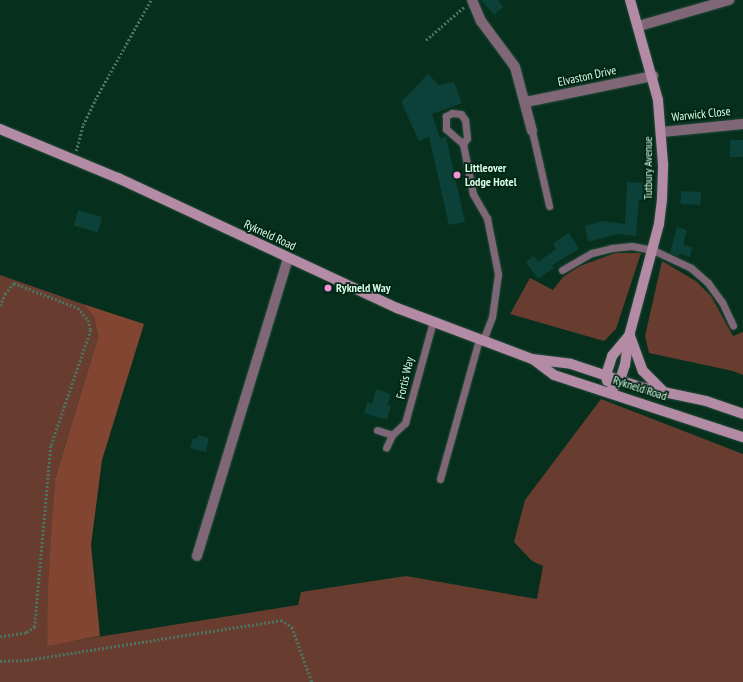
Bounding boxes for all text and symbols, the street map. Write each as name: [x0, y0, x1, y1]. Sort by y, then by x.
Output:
street label: Elvaston Drive: [556, 63, 618, 89]
street label: Warwick Close: [671, 104, 731, 124]
street label: Tutbury Avenue: [641, 136, 655, 200]
place label: Littleover Lodge Hotel: [465, 161, 517, 189]
marker: Littleover Lodge Hotel: [452, 170, 462, 180]
street label: Rykneld Road: [242, 217, 298, 253]
place label: Rykneld Way: [336, 281, 391, 295]
marker: Rykneld Way: [323, 283, 333, 293]
street label: Fortis Way: [393, 355, 417, 401]
street label: Rykneld Road: [611, 373, 669, 403]

